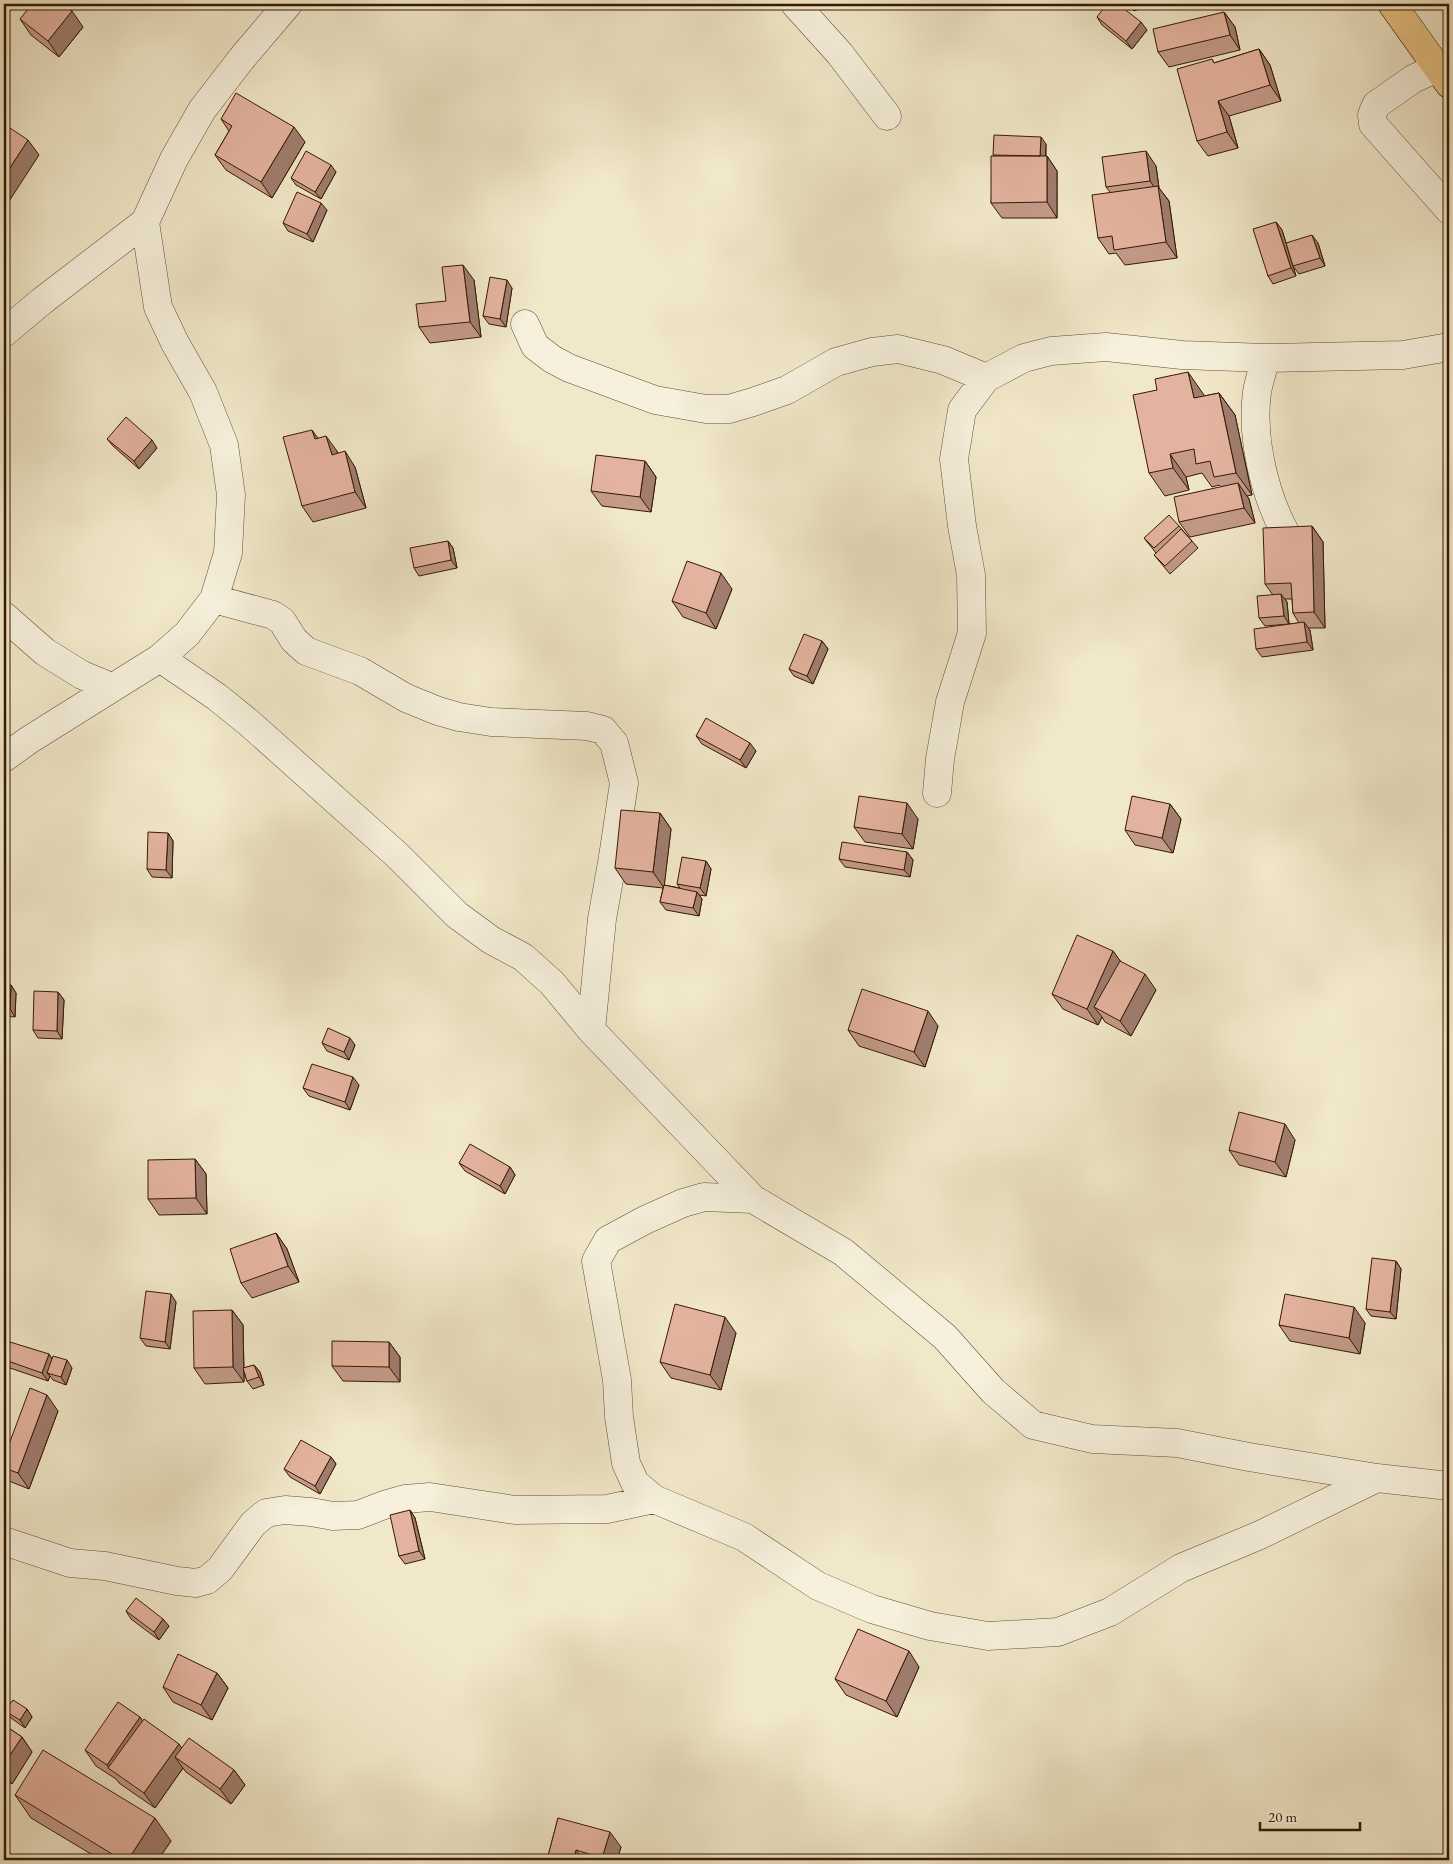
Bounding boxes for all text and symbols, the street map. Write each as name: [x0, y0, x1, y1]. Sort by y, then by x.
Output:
scale bar: [1260, 1799, 1360, 1831]
text: 20 m: [1268, 1807, 1297, 1826]

